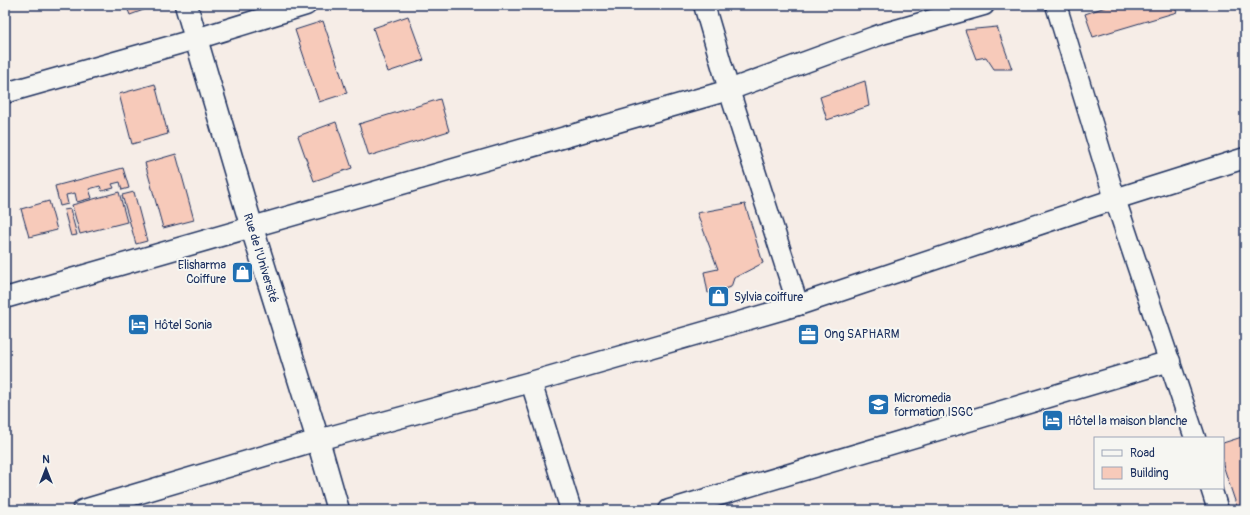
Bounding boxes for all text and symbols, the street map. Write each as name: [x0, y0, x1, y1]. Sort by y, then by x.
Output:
street label: Rue de l'Université: [240, 212, 281, 305]
place label: Elisharma Coiffure: [178, 258, 226, 287]
shop icon: Elisharma Coiffure: [229, 259, 255, 285]
shop icon: Sylvia coiffure: [706, 284, 732, 310]
place label: Sylvia coiffure: [734, 290, 803, 305]
hotel icon: Hôtel Sonia: [125, 312, 151, 338]
place label: Hôtel Sonia: [154, 318, 213, 333]
office icon: Ong SAPHARM: [795, 321, 821, 347]
place label: Ong SAPHARM: [824, 327, 900, 342]
place label: Micromedia formation ISGC: [894, 391, 973, 420]
school or university icon: Micromedia formation ISGC: [865, 392, 891, 418]
hotel icon: Hôtel la maison blanche: [1039, 408, 1065, 434]
place label: Hôtel la maison blanche: [1068, 414, 1187, 429]
legend: [1094, 437, 1224, 489]
text: Road: [1130, 446, 1155, 461]
north arrow: [26, 449, 66, 489]
text: N: [42, 453, 50, 466]
text: Building: [1130, 466, 1169, 481]

